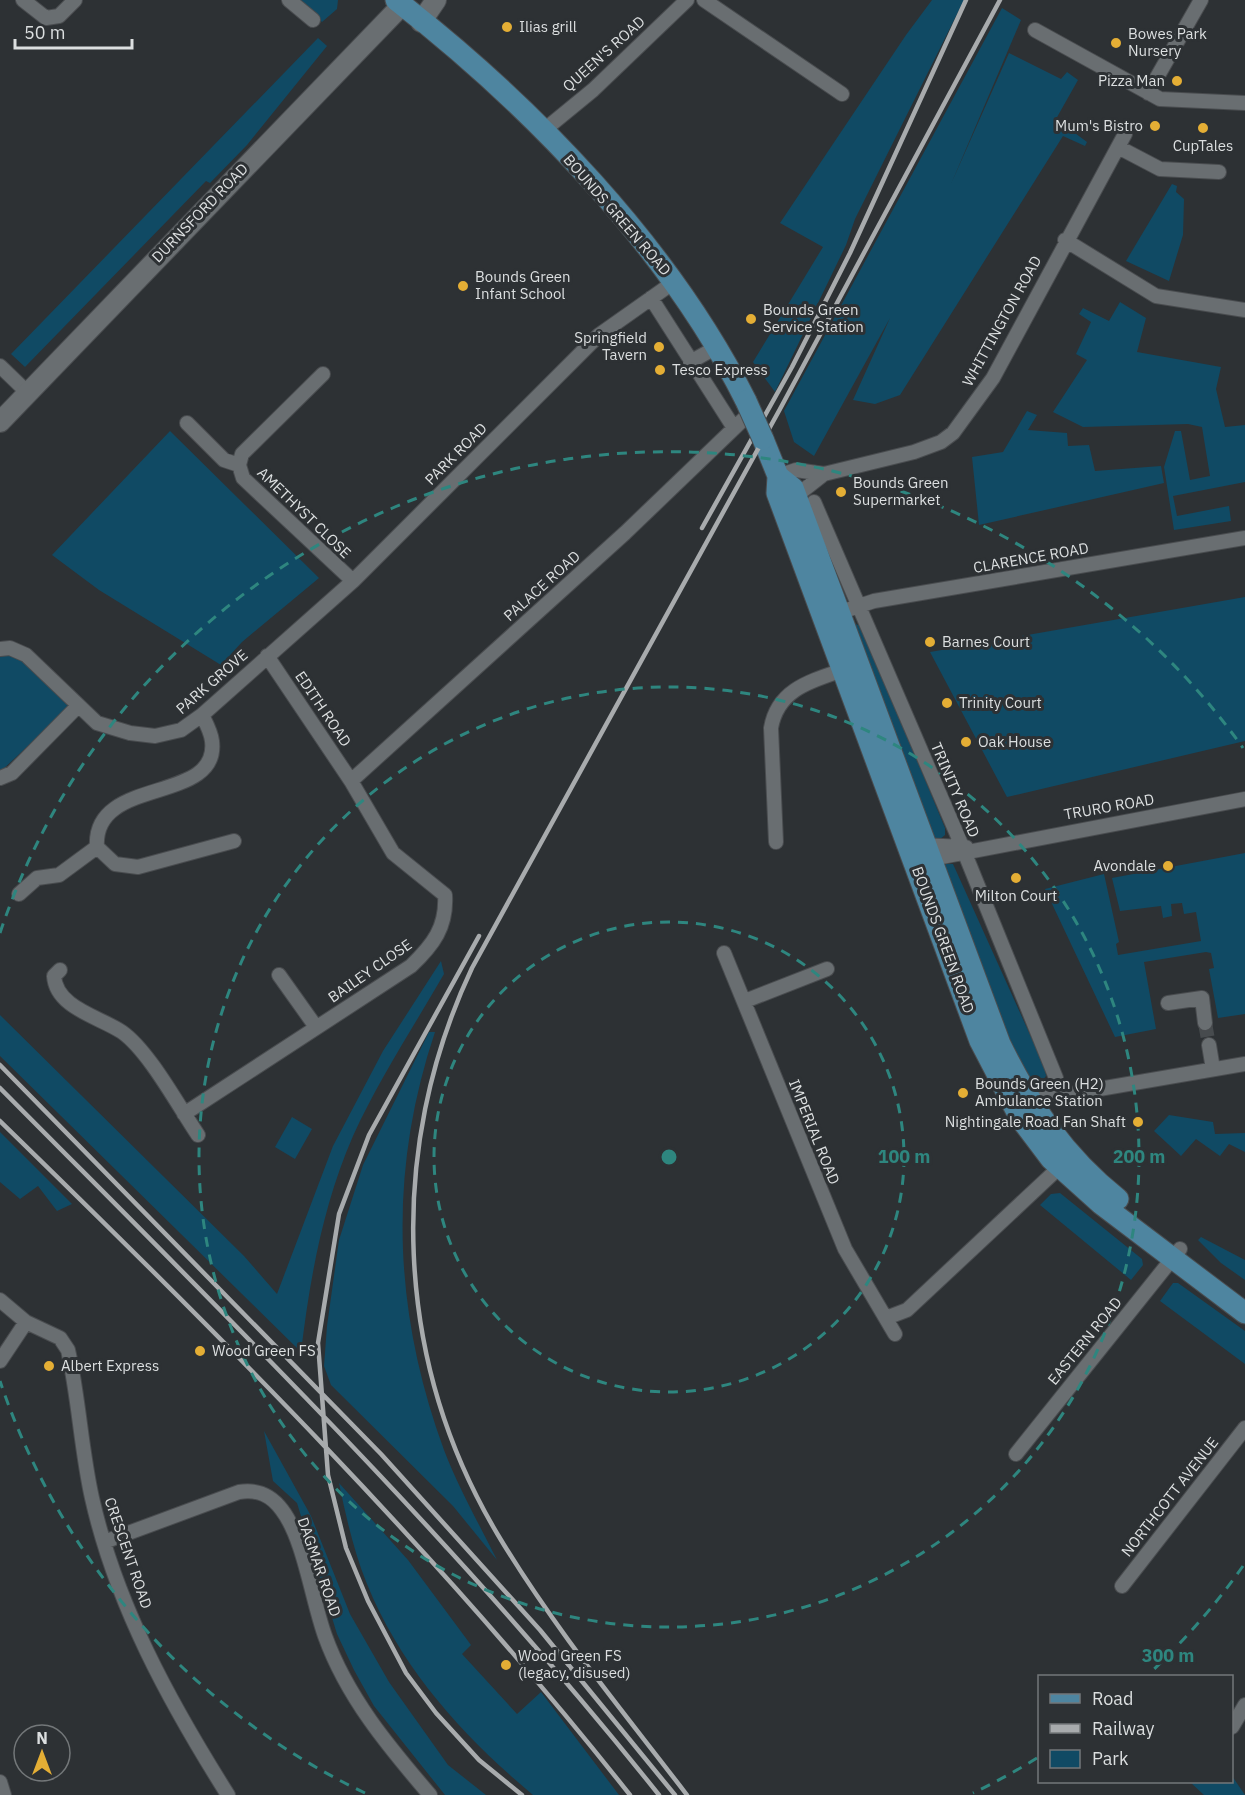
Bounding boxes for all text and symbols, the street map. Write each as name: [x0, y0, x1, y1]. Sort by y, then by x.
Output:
scale bar: [15, 12, 132, 50]
street label: QUEEN'S ROAD: [559, 12, 649, 96]
place label: Ilias grill: [519, 17, 577, 36]
marker: Ilias grill: [500, 20, 514, 34]
text: 50 m: [24, 21, 66, 44]
place label: Bowes Park Nursery: [1128, 24, 1207, 60]
marker: Bowes Park Nursery: [1109, 36, 1123, 50]
place label: Pizza Man: [1098, 71, 1165, 90]
marker: Pizza Man: [1170, 74, 1184, 88]
place label: Mum's Bistro: [1055, 116, 1143, 135]
marker: Mum's Bistro: [1148, 119, 1162, 133]
marker: CupTales: [1196, 121, 1210, 135]
place label: CupTales: [1173, 136, 1233, 155]
street label: BOUNDS GREEN ROAD: [559, 150, 675, 279]
street label: DURNSFORD ROAD: [147, 159, 252, 266]
street label: WHITTINGTON ROAD: [958, 252, 1045, 389]
place label: Bounds Green Infant School: [475, 267, 571, 303]
marker: Bounds Green Infant School: [456, 279, 470, 293]
place label: Bounds Green Service Station: [763, 300, 864, 336]
marker: Bounds Green Service Station: [744, 312, 758, 326]
place label: Springfield Tavern: [574, 328, 647, 364]
marker: Springfield Tavern: [652, 340, 666, 354]
place label: Tesco Express: [672, 360, 768, 379]
marker: Tesco Express: [653, 363, 667, 377]
street label: PARK ROAD: [421, 419, 491, 489]
street label: AMETHYST CLOSE: [253, 463, 355, 562]
place label: Bounds Green Supermarket: [853, 473, 949, 509]
marker: Bounds Green Supermarket: [834, 485, 848, 499]
street label: CLARENCE ROAD: [972, 538, 1090, 577]
street label: PALACE ROAD: [500, 546, 584, 625]
place label: Barnes Court: [942, 632, 1030, 651]
marker: Barnes Court: [923, 635, 937, 649]
street label: PARK GROVE: [172, 645, 251, 718]
street label: EDITH ROAD: [291, 667, 356, 750]
place label: Trinity Court: [959, 693, 1042, 712]
marker: Trinity Court: [940, 696, 954, 710]
place label: Oak House: [978, 732, 1051, 751]
marker: Oak House: [959, 735, 973, 749]
street label: TRINITY ROAD: [927, 739, 984, 840]
street label: TRURO ROAD: [1062, 789, 1156, 824]
place label: Avondale: [1093, 856, 1156, 875]
marker: Avondale: [1161, 859, 1175, 873]
street label: BOUNDS GREEN ROAD: [908, 864, 979, 1016]
marker: Milton Court: [1009, 871, 1023, 885]
place label: Milton Court: [975, 886, 1057, 905]
street label: BAILEY CLOSE: [324, 935, 415, 1007]
place label: Bounds Green (H2) Ambulance Station: [975, 1074, 1104, 1110]
street label: IMPERIAL ROAD: [785, 1076, 844, 1187]
marker: Bounds Green (H2) Ambulance Station: [956, 1086, 970, 1100]
place label: Nightingale Road Fan Shaft: [945, 1112, 1126, 1131]
marker: Nightingale Road Fan Shaft: [1131, 1115, 1145, 1129]
text: 100 m: [878, 1145, 930, 1168]
text: 200 m: [1113, 1145, 1165, 1168]
centre of rings: [659, 1147, 679, 1167]
street label: EASTERN ROAD: [1043, 1293, 1126, 1388]
place label: Wood Green FS: [212, 1341, 316, 1360]
marker: Wood Green FS: [193, 1344, 207, 1358]
place label: Albert Express: [61, 1356, 159, 1375]
marker: Albert Express: [42, 1359, 56, 1373]
street label: NORTHCOTT AVENUE: [1117, 1433, 1222, 1560]
street label: CRESCENT ROAD: [100, 1495, 156, 1611]
street label: DAGMAR ROAD: [294, 1514, 345, 1619]
text: 300 m: [1142, 1644, 1194, 1667]
place label: Wood Green FS (legacy, disused): [518, 1646, 631, 1682]
marker: Wood Green FS (legacy, disused): [499, 1658, 513, 1672]
legend: [1038, 1675, 1233, 1783]
text: Road: [1092, 1687, 1133, 1710]
text: Railway: [1092, 1717, 1154, 1740]
north arrow: [12, 1723, 72, 1783]
text: N: [36, 1728, 48, 1748]
text: Park: [1092, 1747, 1129, 1770]

